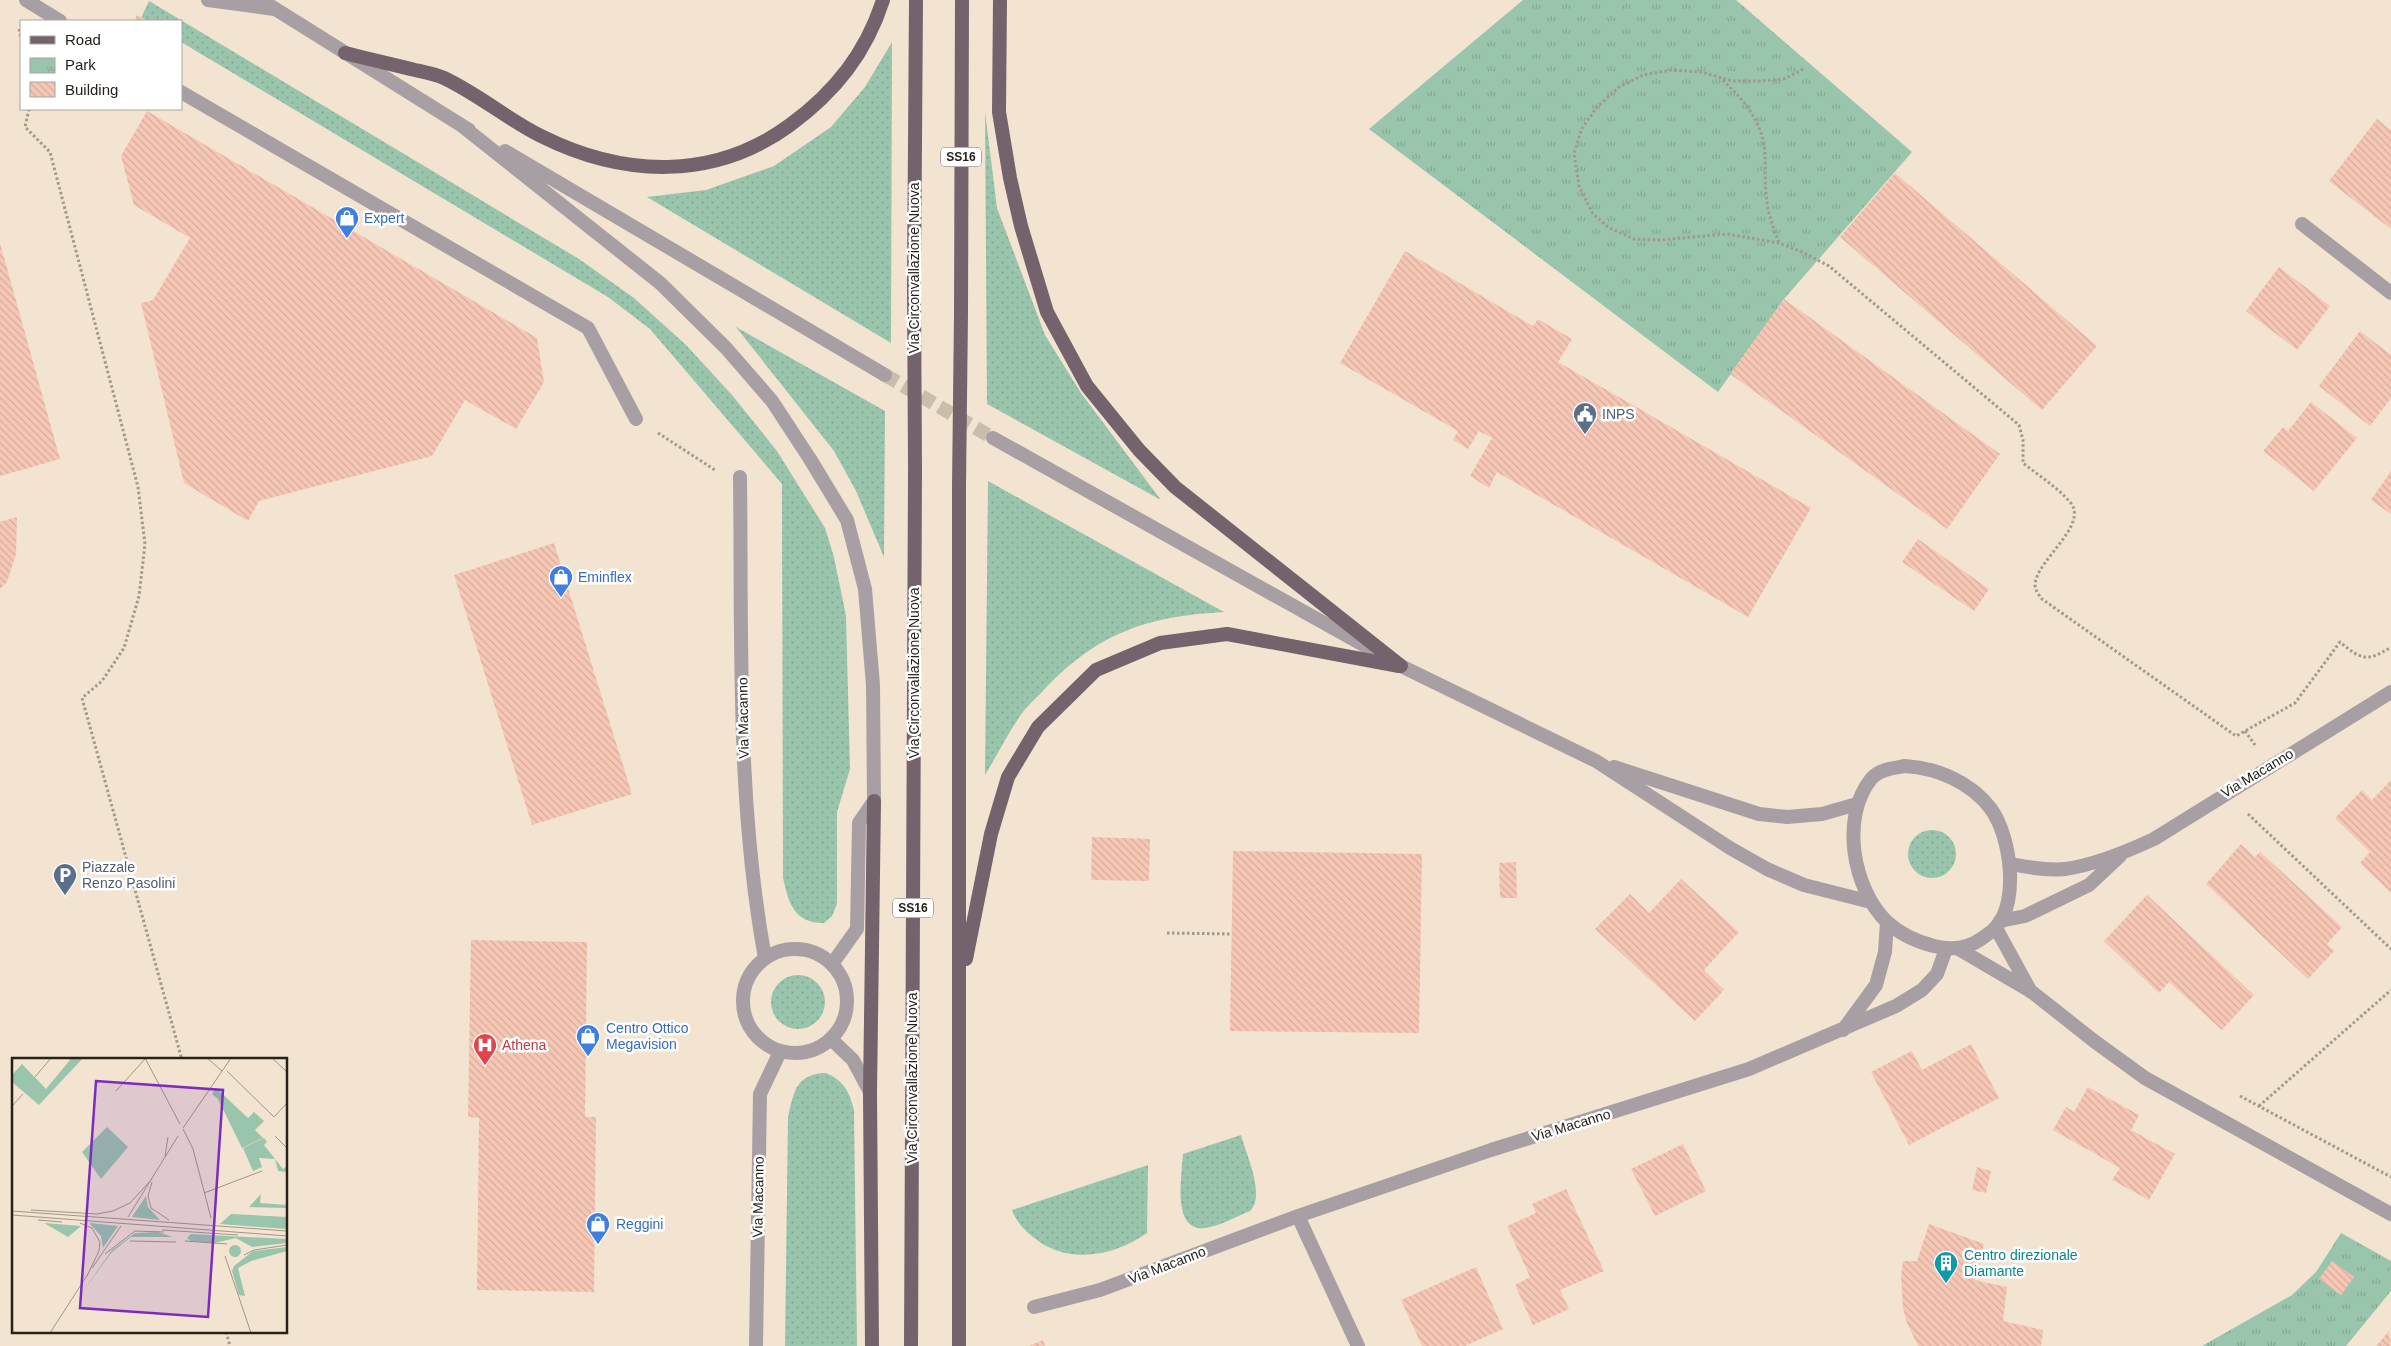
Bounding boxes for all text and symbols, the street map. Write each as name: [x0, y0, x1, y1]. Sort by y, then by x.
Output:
legend: [20, 20, 182, 110]
text: Road: [65, 31, 101, 48]
text: Park: [65, 56, 96, 73]
text: Building: [65, 81, 118, 98]
road number: SS16: [941, 148, 981, 166]
street label: Via Circonvallazione Nuova: [906, 182, 922, 353]
shop icon: Expert: [334, 205, 360, 239]
place label: Expert: [364, 210, 405, 226]
public building icon: INPS: [1572, 401, 1598, 435]
place label: INPS: [1602, 406, 1635, 422]
shop icon: Eminflex: [548, 564, 574, 598]
place label: Eminflex: [578, 569, 632, 585]
street label: Via Circonvallazione Nuova: [906, 587, 922, 758]
street label: Via Macanno: [734, 677, 752, 759]
street label: Via Macanno: [2218, 745, 2296, 801]
place label: Piazzale Renzo Pasolini: [82, 859, 175, 891]
parking icon: Piazzale Renzo Pasolini: [52, 862, 78, 896]
road number: SS16: [893, 898, 933, 918]
street label: Via Circonvallazione Nuova: [904, 992, 920, 1163]
place label: Centro Ottico Megavision: [606, 1020, 689, 1052]
shop icon: Centro Ottico Megavision: [575, 1023, 601, 1057]
hospital icon: Athena: [472, 1032, 498, 1066]
place label: Athena: [502, 1037, 547, 1053]
inset map: [12, 1058, 288, 1334]
street label: Via Macanno: [1530, 1105, 1612, 1145]
street label: Via Macanno: [749, 1156, 767, 1238]
shop icon: Reggini: [585, 1211, 611, 1245]
place label: Reggini: [616, 1216, 663, 1232]
street label: Via Macanno: [1126, 1243, 1208, 1287]
place label: Centro direzionale Diamante: [1964, 1247, 2078, 1279]
building icon: Centro direzionale Diamante: [1933, 1250, 1959, 1284]

